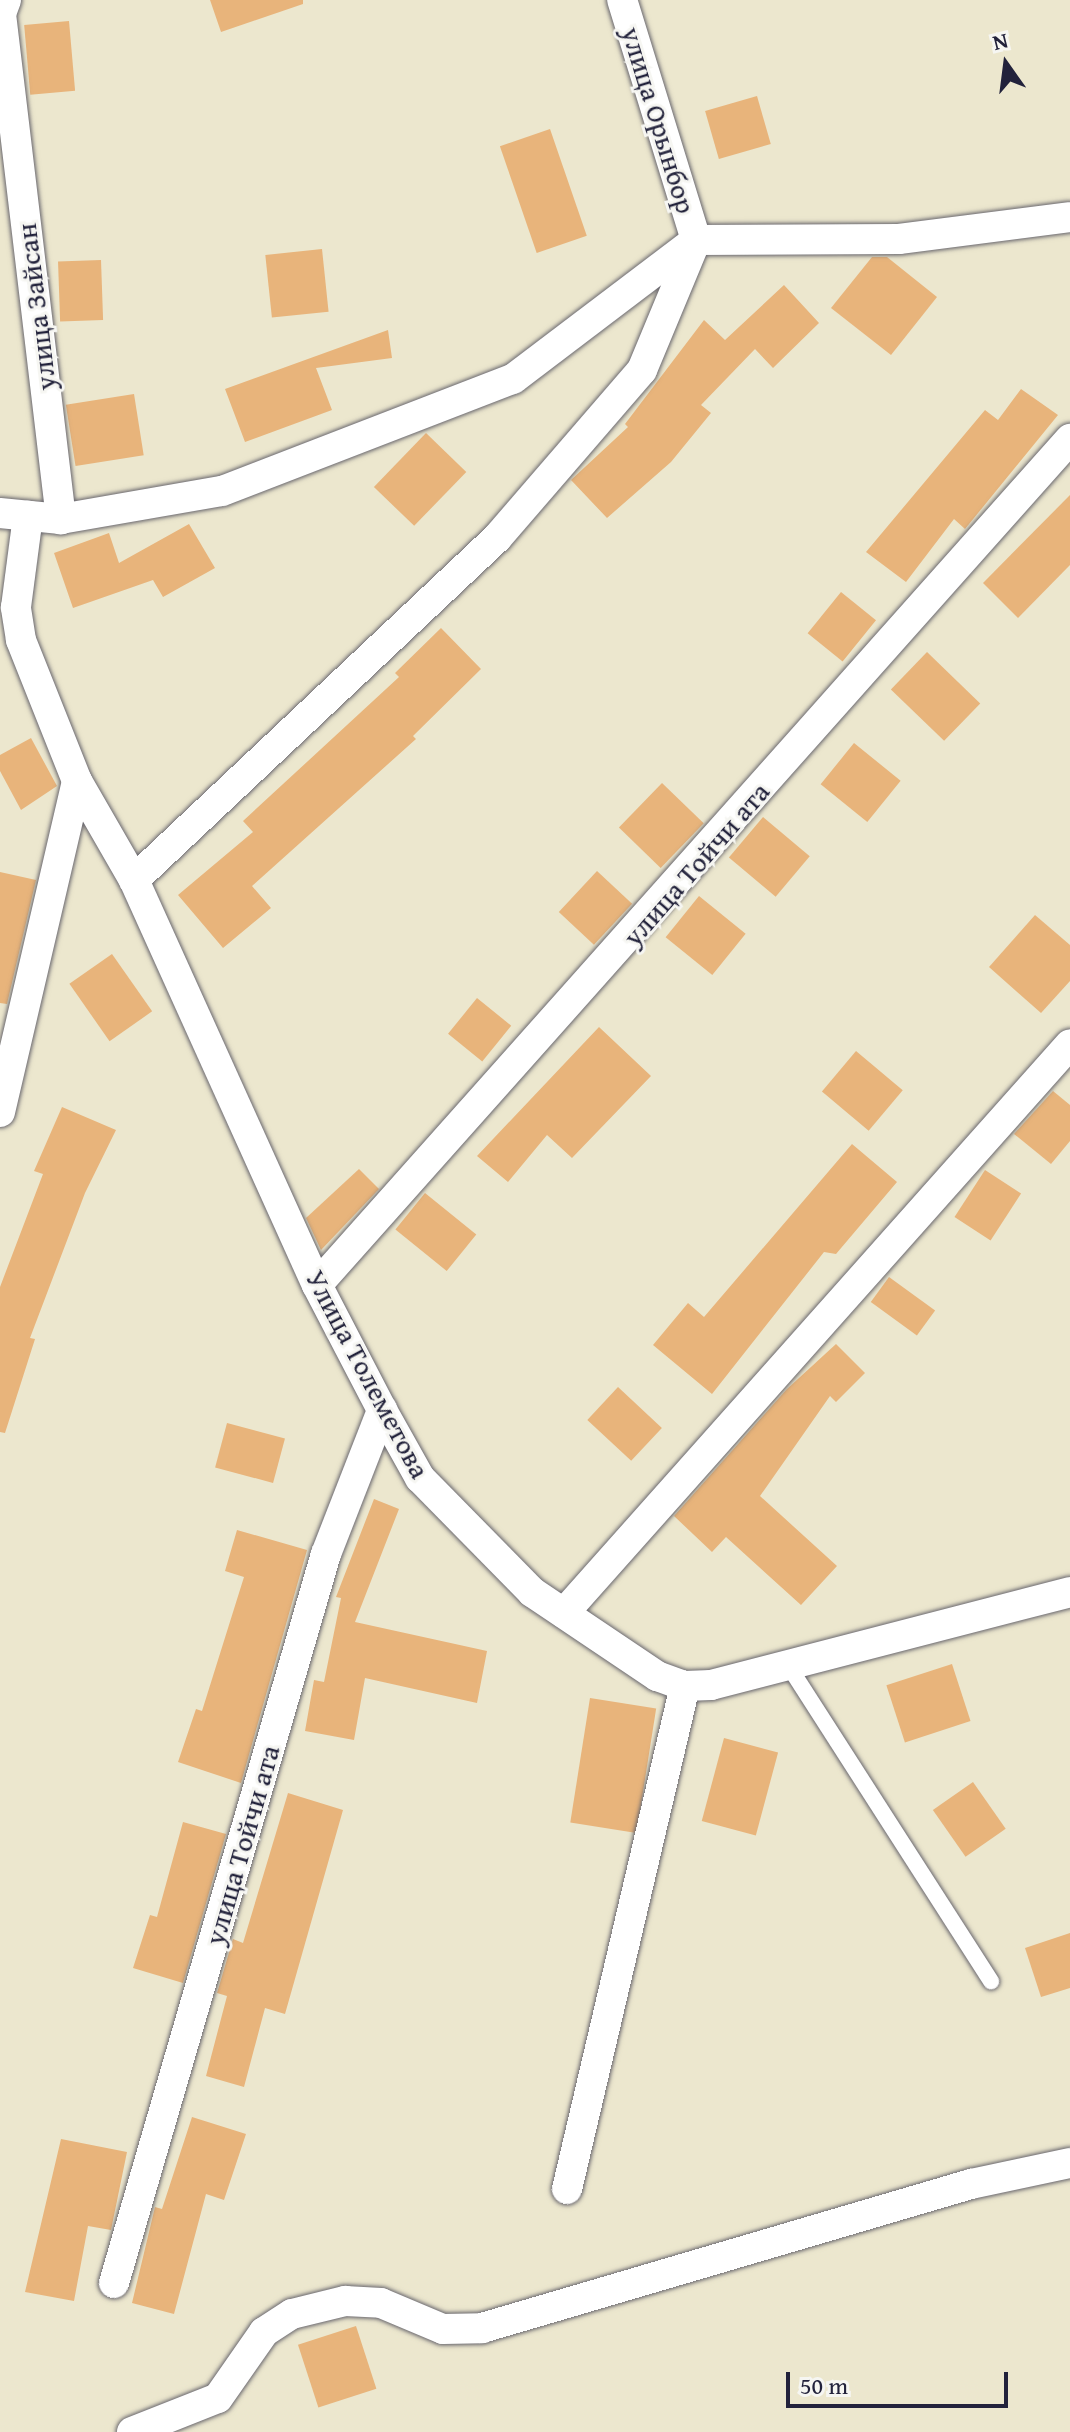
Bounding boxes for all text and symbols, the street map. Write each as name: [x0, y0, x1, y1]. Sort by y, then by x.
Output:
street label: улица Орынбор: [615, 23, 703, 217]
text: N: [989, 23, 1011, 58]
north arrow: [966, 24, 1046, 104]
street label: улица Зайсан: [9, 221, 63, 393]
street label: улица Тойчи ата: [616, 775, 776, 953]
street label: Улица Толеметова: [299, 1264, 437, 1484]
street label: улица Тойчи ата: [197, 1741, 287, 1949]
scale bar: [790, 2356, 1012, 2406]
text: 50 m: [800, 2368, 848, 2403]

